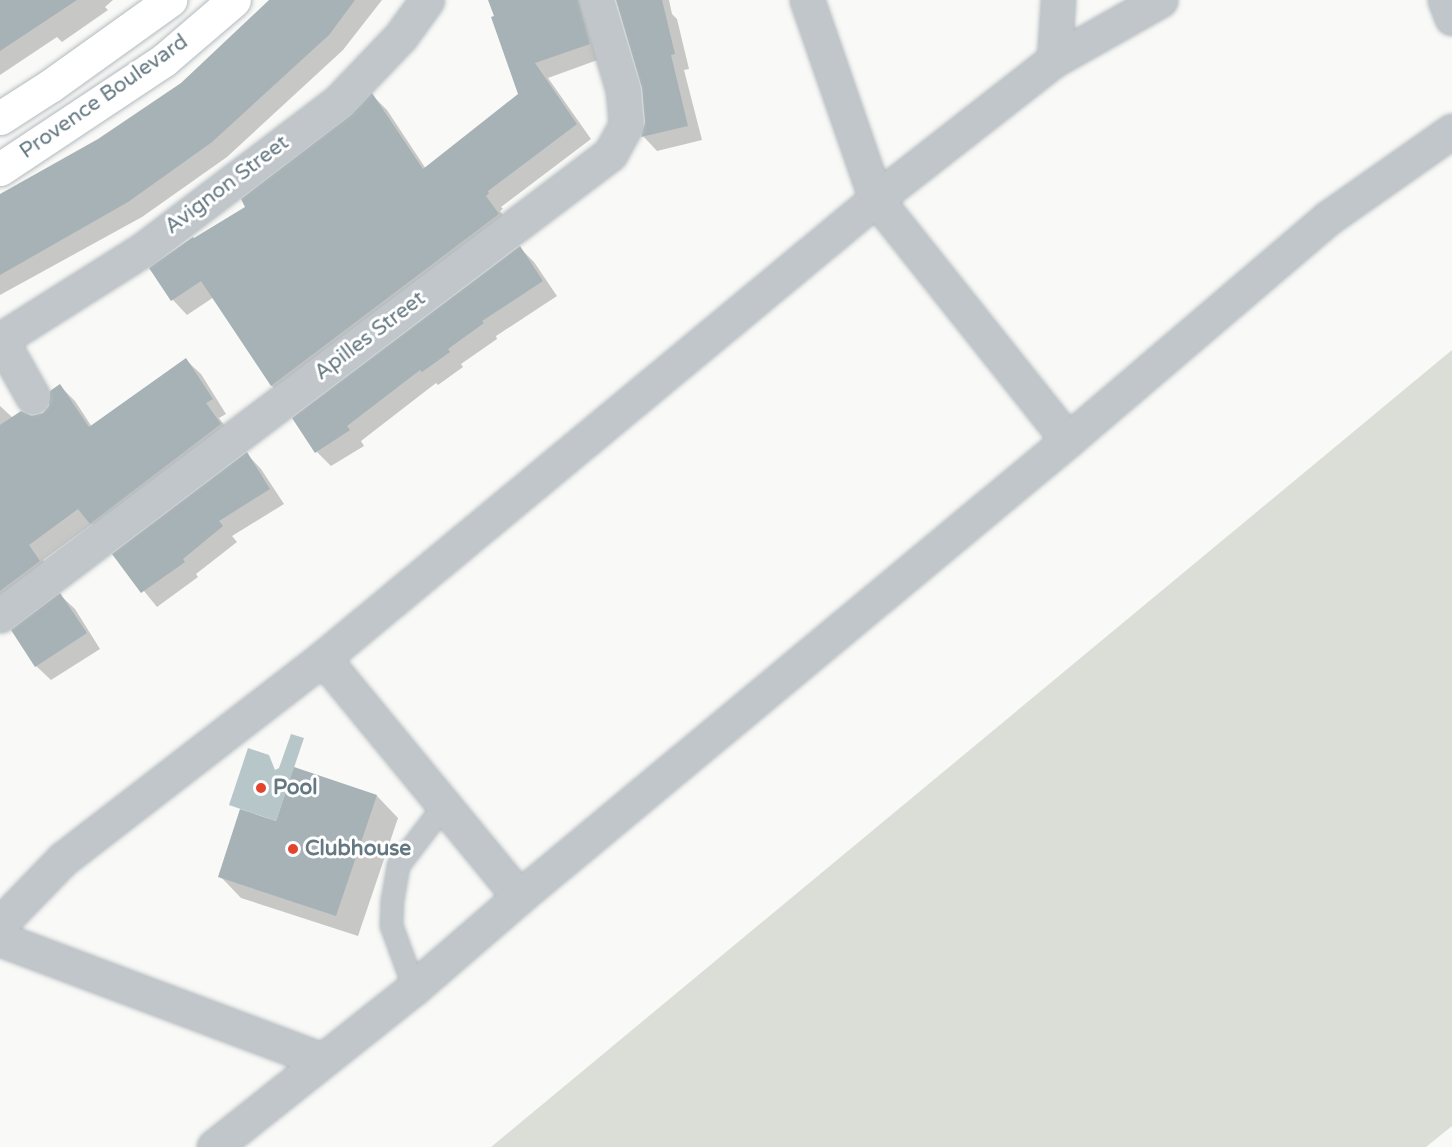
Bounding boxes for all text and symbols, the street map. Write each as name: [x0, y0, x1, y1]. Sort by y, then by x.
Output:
street label: Provence Boulevard: [15, 30, 193, 164]
street label: Avignon Street: [160, 130, 294, 240]
street label: Apilles Street: [310, 286, 430, 386]
place label: Pool: [273, 775, 318, 801]
marker: Pool: [254, 781, 268, 795]
place label: Clubhouse: [305, 836, 411, 862]
marker: Clubhouse: [286, 842, 300, 856]

